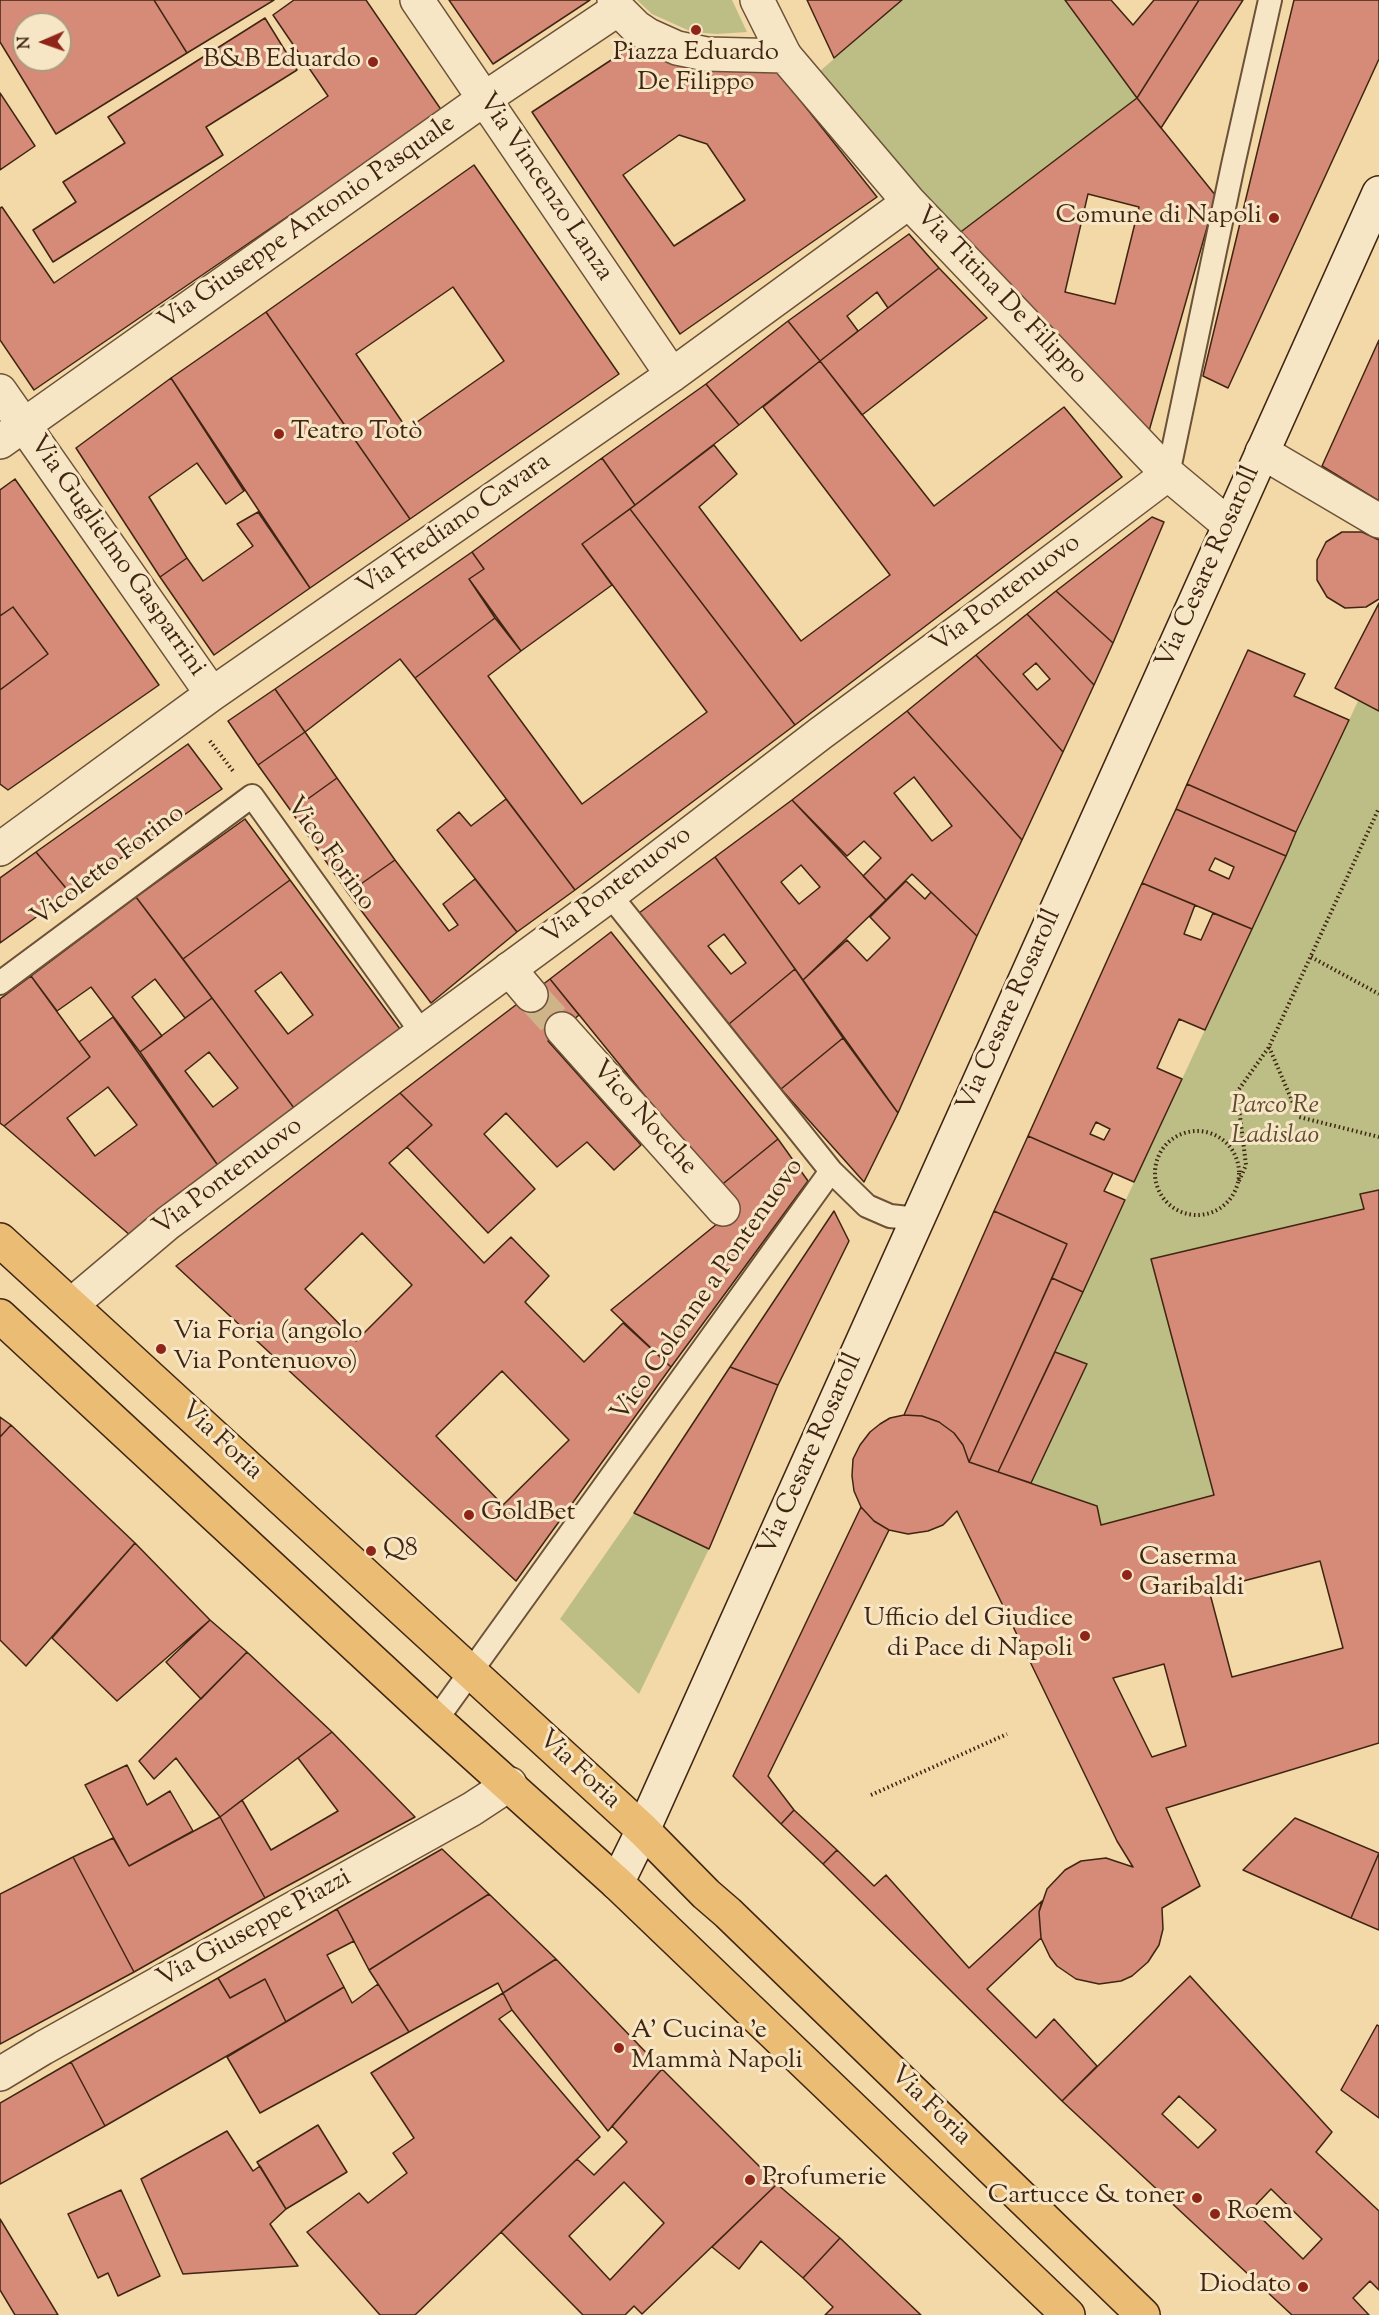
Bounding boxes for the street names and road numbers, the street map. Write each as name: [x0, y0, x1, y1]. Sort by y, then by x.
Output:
street label: Via Vincenzo Lanza: [470, 88, 618, 288]
street label: Via Giuseppe Antonio Pasquale: [154, 109, 462, 339]
street label: Via Titina De Filippo: [907, 202, 1093, 392]
street label: Via Guglielmo Gasparrini: [21, 430, 211, 684]
street label: Via Frediano Cavara: [353, 448, 557, 604]
street label: Via Cesare Rosaroll: [1151, 462, 1269, 674]
street label: Via Pontenuovo: [926, 529, 1088, 661]
street label: Vico Forino: [277, 792, 381, 918]
street label: Vicoletto Forino: [26, 799, 192, 935]
street label: Via Pontenuovo: [537, 821, 699, 953]
street label: Via Cesare Rosaroll: [952, 905, 1070, 1117]
street label: Vico Nocche: [583, 1055, 703, 1183]
street label: Via Pontenuovo: [148, 1112, 310, 1244]
street label: Vico Colonne a Pontenuovo: [606, 1153, 812, 1429]
street label: Via Cesare Rosaroll: [753, 1349, 871, 1561]
street label: Via Foria: [172, 1396, 268, 1488]
street label: Via Foria: [530, 1725, 626, 1817]
street label: Via Giuseppe Piazzi: [153, 1864, 357, 1996]
street label: Via Foria: [882, 2060, 976, 2154]

